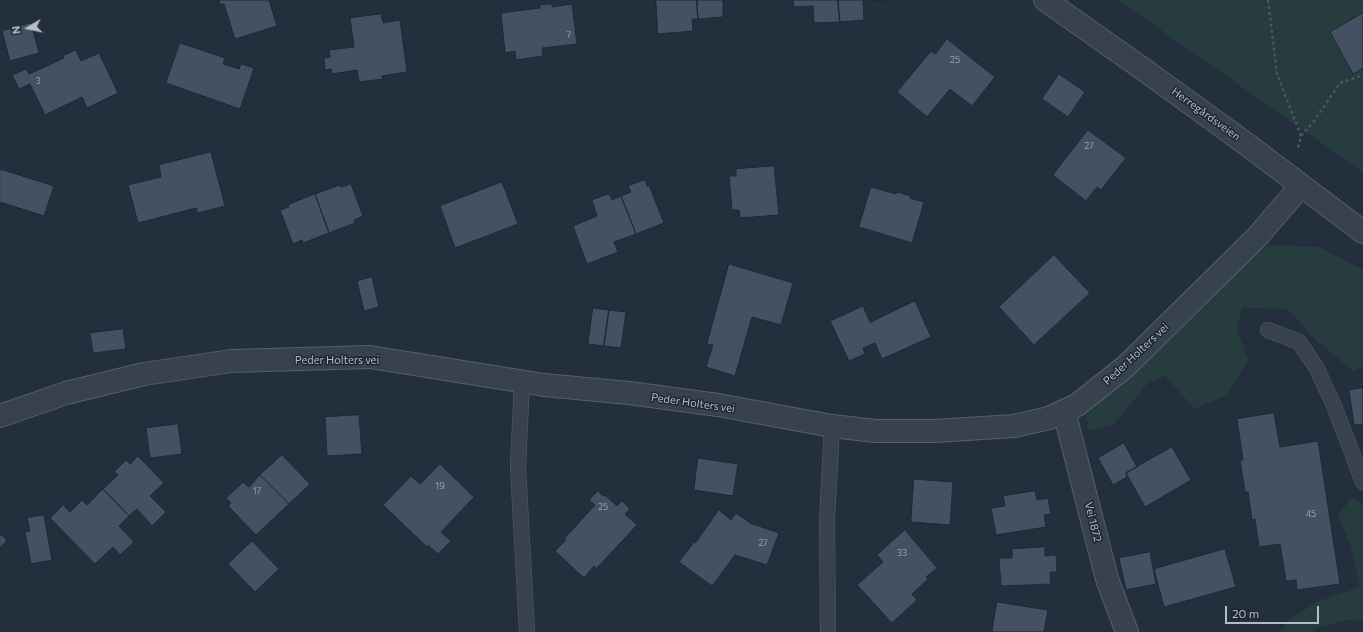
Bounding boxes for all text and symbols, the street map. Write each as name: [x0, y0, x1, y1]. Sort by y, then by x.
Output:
north arrow: [8, 8, 48, 48]
text: N: [9, 25, 23, 35]
house number: 7: [567, 30, 571, 40]
house number: 25: [950, 55, 960, 65]
house number: 3: [35, 76, 41, 86]
street label: Herregårdsveien: [1169, 85, 1243, 143]
house number: 27: [1084, 141, 1094, 151]
street label: Peder Holters vei: [1101, 320, 1171, 388]
street label: Peder Holters vei: [295, 353, 379, 367]
street label: Peder Holters vei: [650, 391, 736, 415]
house number: 19: [435, 481, 445, 491]
house number: 17: [253, 486, 261, 496]
street label: Vei 1872: [1082, 501, 1104, 543]
house number: 25: [598, 502, 608, 512]
house number: 45: [1306, 509, 1316, 519]
house number: 27: [758, 538, 768, 548]
house number: 33: [897, 548, 907, 558]
scale bar: [1227, 598, 1321, 624]
text: 20 m: [1232, 606, 1259, 620]

